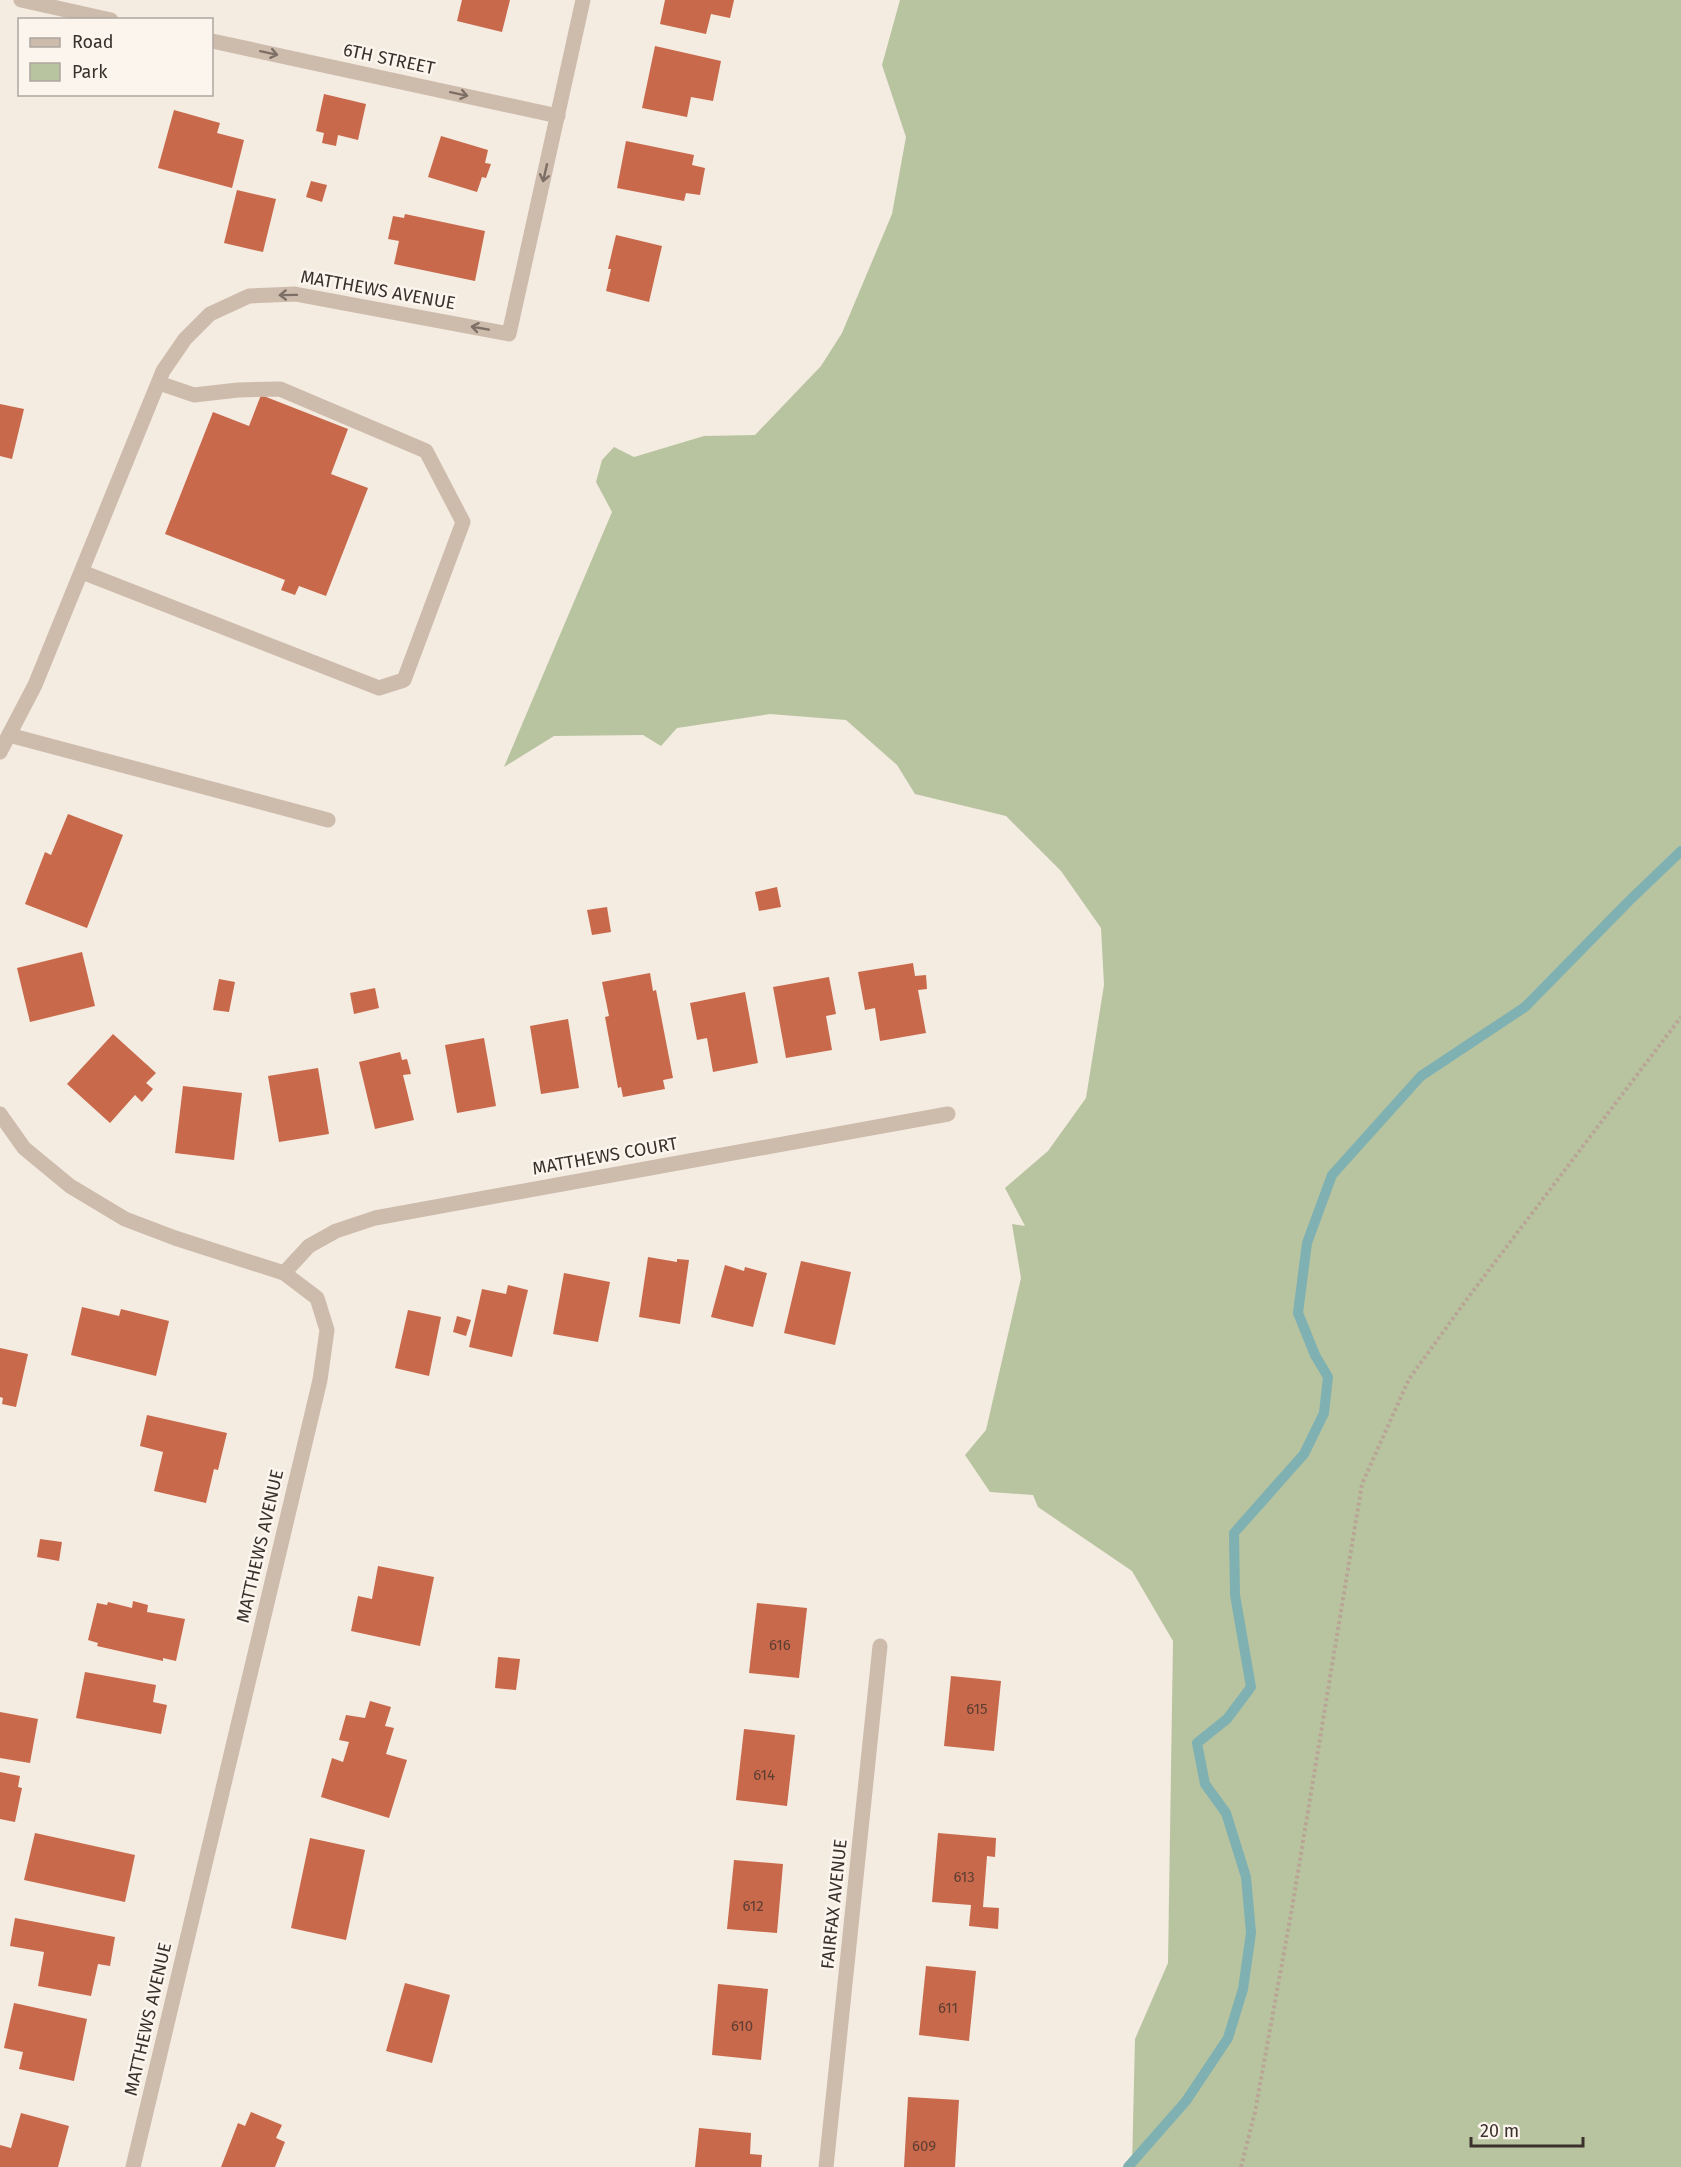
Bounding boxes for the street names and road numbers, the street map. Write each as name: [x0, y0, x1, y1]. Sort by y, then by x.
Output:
street label: 6TH STREET: [341, 39, 438, 80]
street label: MATTHEWS AVENUE: [299, 266, 457, 314]
street label: MATTHEWS COURT: [531, 1132, 680, 1180]
street label: MATTHEWS AVENUE: [232, 1467, 288, 1625]
street label: FAIRFAX AVENUE: [816, 1838, 852, 1970]
street label: MATTHEWS AVENUE: [120, 1940, 176, 2098]

